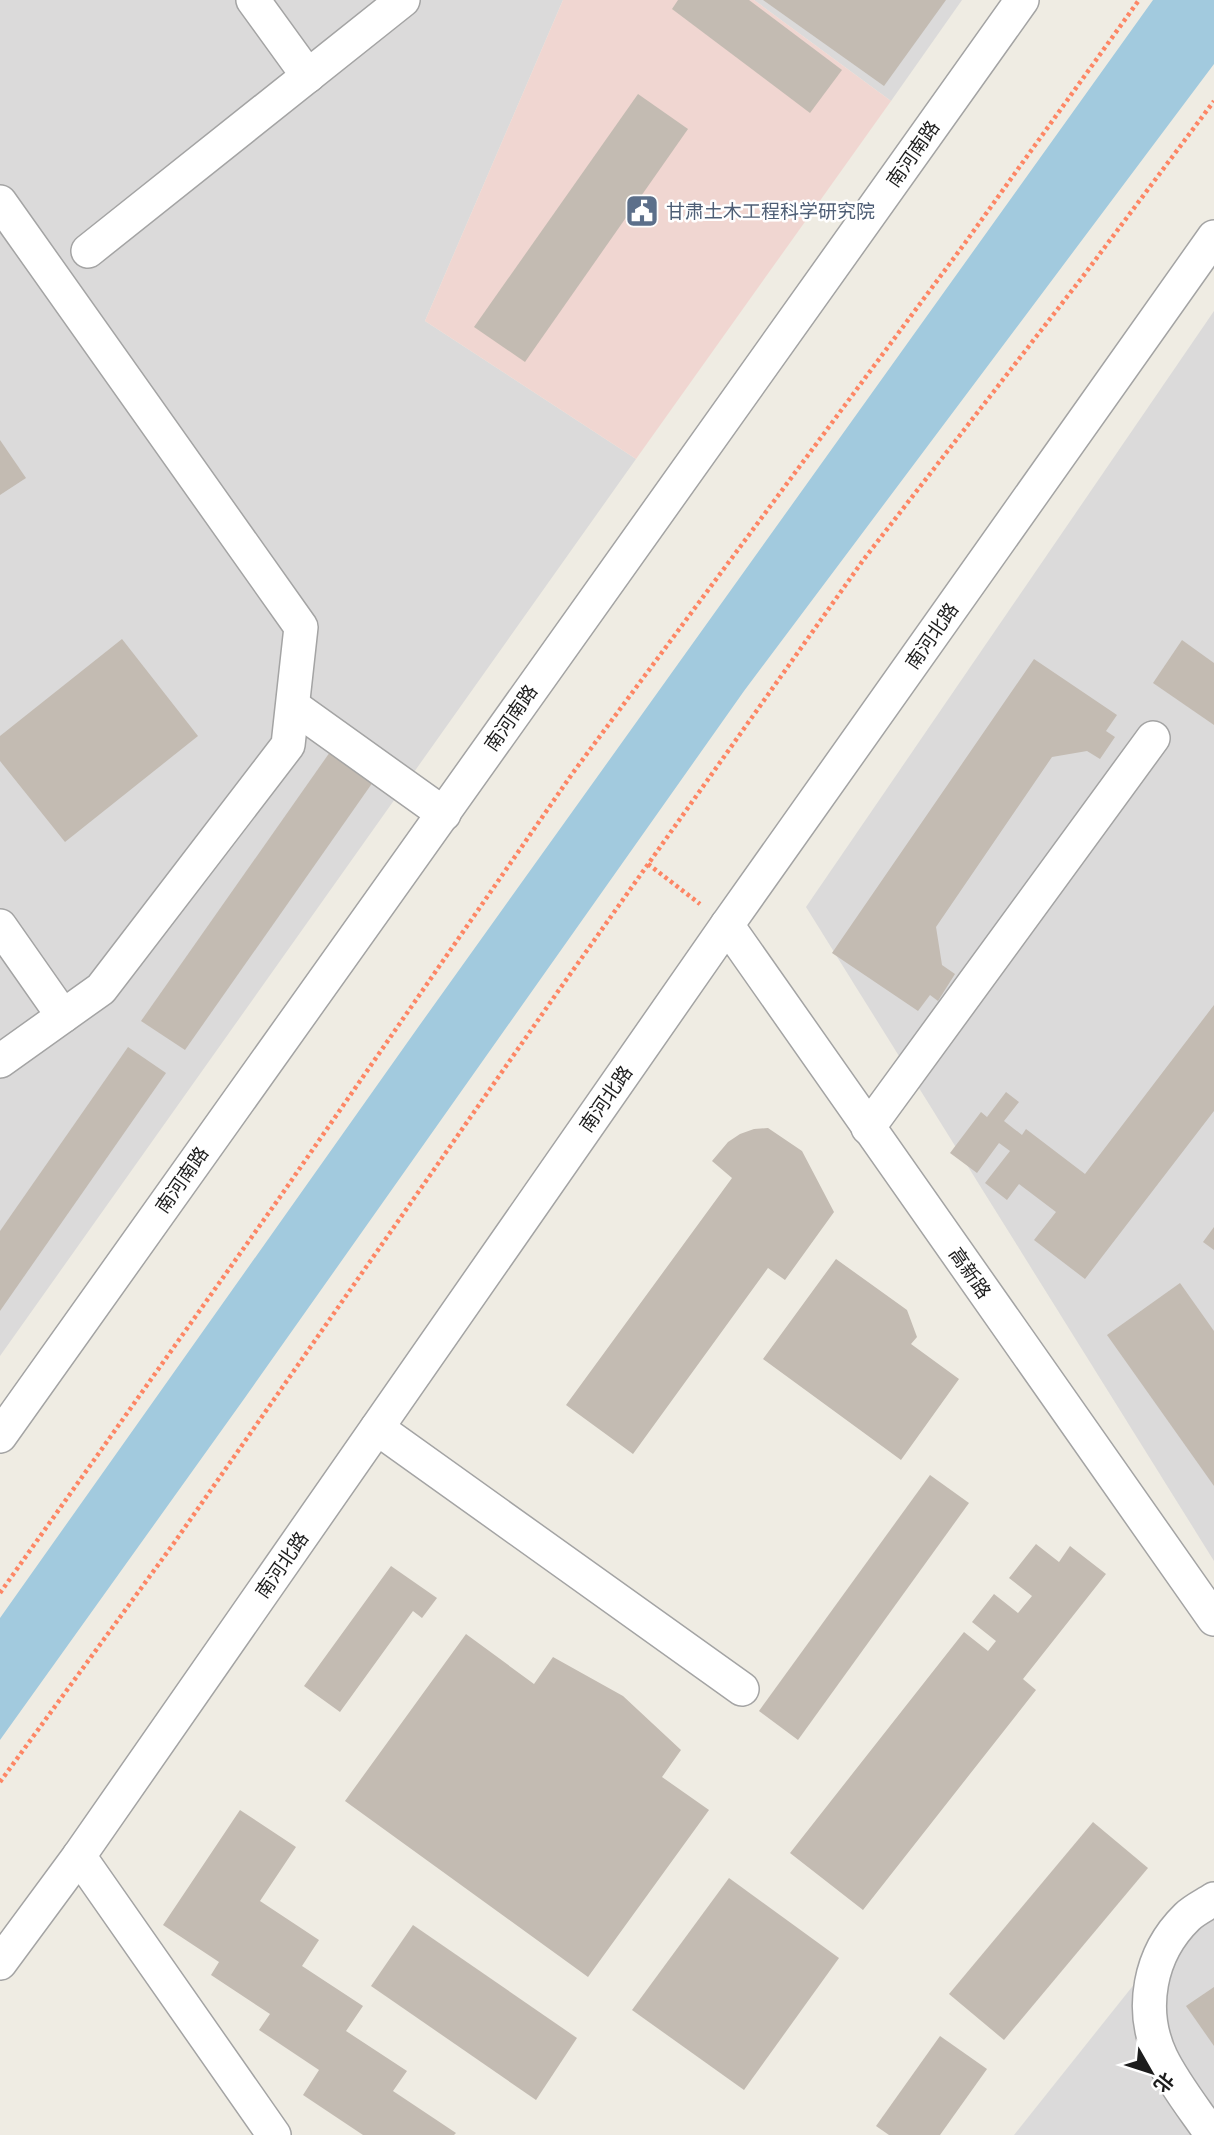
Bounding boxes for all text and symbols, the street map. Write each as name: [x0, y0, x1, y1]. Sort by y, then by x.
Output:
street label: 南河南路: [882, 116, 944, 192]
public building icon: 甘肃土木工程科学研究院: [623, 192, 661, 230]
place label: 甘肃土木工程科学研究院: [666, 200, 875, 223]
street label: 南河北路: [901, 598, 963, 674]
street label: 南河南路: [480, 680, 542, 756]
street label: 南河北路: [575, 1061, 637, 1137]
street label: 南河南路: [151, 1142, 213, 1218]
street label: 高新路: [944, 1243, 996, 1303]
street label: 南河北路: [251, 1527, 313, 1603]
north arrow: [1116, 2037, 1186, 2107]
text: 北: [1149, 2068, 1179, 2097]

